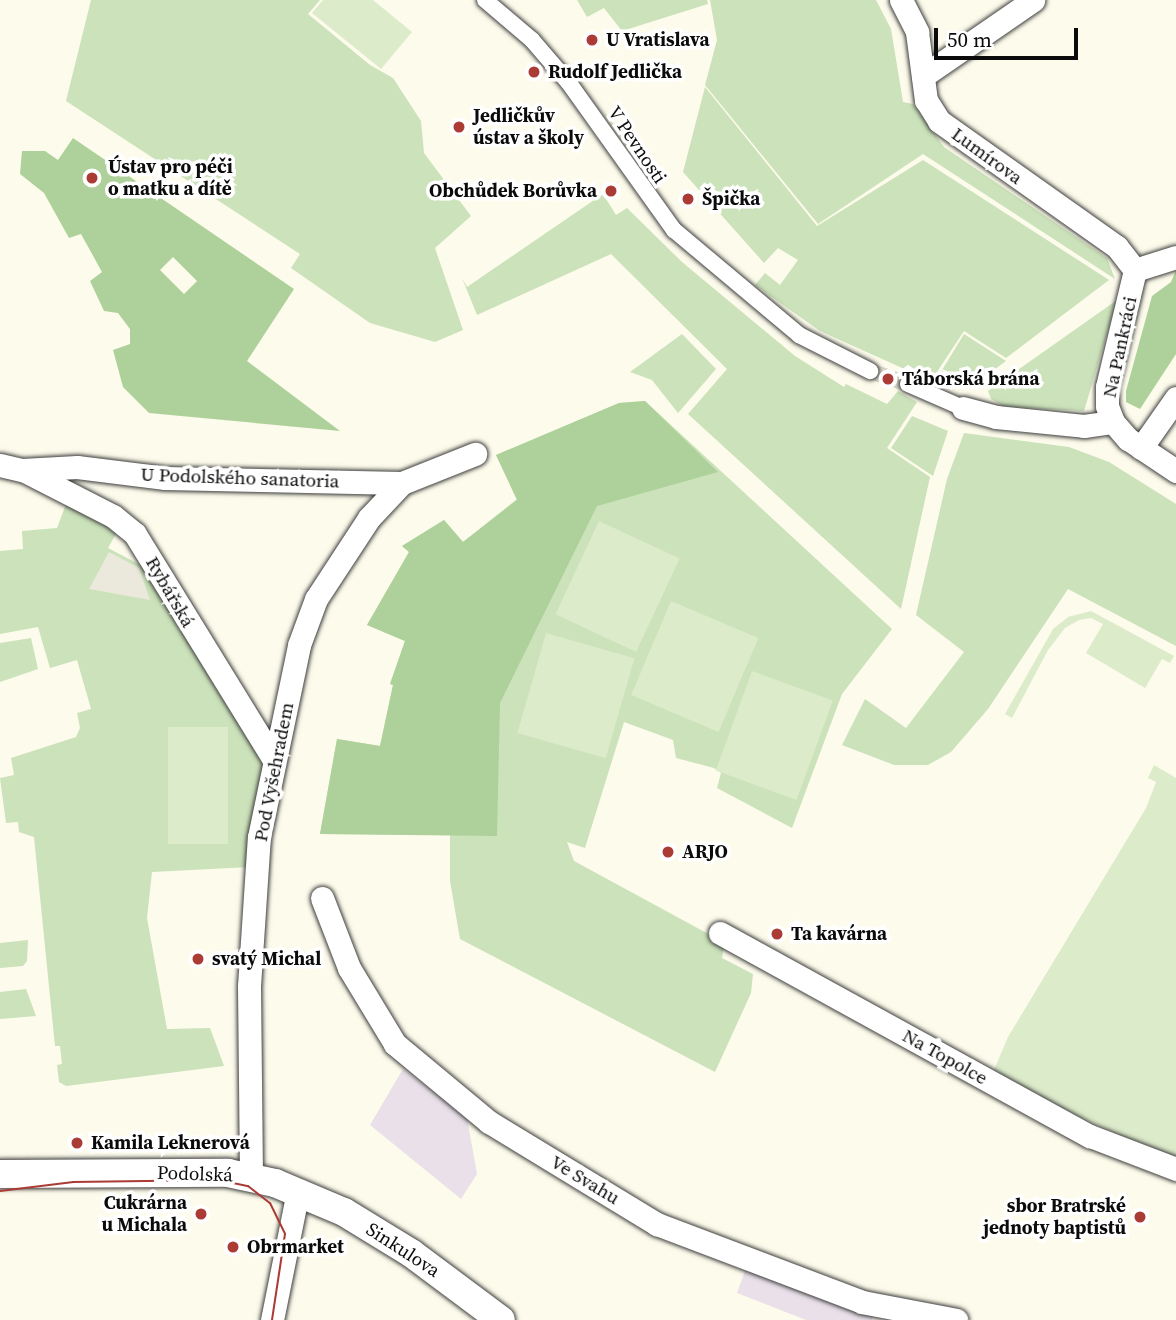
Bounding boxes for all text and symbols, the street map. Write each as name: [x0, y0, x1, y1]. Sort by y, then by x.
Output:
scale bar: [938, 14, 1082, 58]
text: 50 m: [947, 25, 992, 54]
place label: U Vratislava: [606, 29, 710, 51]
marker: U Vratislava: [584, 32, 600, 48]
place label: Rudolf Jedlička: [548, 61, 682, 83]
marker: Rudolf Jedlička: [526, 64, 542, 80]
street label: V Pevnosti: [603, 102, 671, 188]
place label: Jedličkův ústav a školy: [473, 105, 584, 149]
marker: Jedličkův ústav a školy: [451, 119, 467, 135]
street label: Lumírova: [947, 123, 1027, 189]
place label: Ústav pro péči o matku a dítě: [108, 156, 233, 200]
marker: Ústav pro péči o matku a dítě: [82, 168, 102, 188]
place label: Obchůdek Borůvka: [429, 180, 597, 202]
marker: Obchůdek Borůvka: [603, 183, 619, 199]
place label: Špička: [702, 188, 760, 210]
marker: Špička: [680, 191, 696, 207]
street label: Na Pankráci: [1098, 294, 1142, 400]
place label: Táborská brána: [902, 368, 1040, 390]
marker: Táborská brána: [880, 371, 896, 387]
street label: U Podolského sanatoria: [140, 463, 340, 493]
street label: Rybářská: [141, 553, 199, 631]
street label: Pod Vyšehradem: [249, 700, 299, 844]
place label: ARJO: [682, 841, 728, 863]
marker: ARJO: [660, 844, 676, 860]
place label: Ta kavárna: [791, 923, 887, 945]
marker: Ta kavárna: [769, 926, 785, 942]
place label: svatý Michal: [212, 948, 321, 970]
marker: svatý Michal: [190, 951, 206, 967]
street label: Na Topolce: [898, 1024, 992, 1090]
place label: Kamila Leknerová: [91, 1132, 250, 1154]
marker: Kamila Leknerová: [69, 1135, 85, 1151]
street label: Ve Svahu: [546, 1151, 624, 1209]
street label: Podolská: [157, 1161, 233, 1187]
place label: Cukrárna u Michala: [101, 1192, 187, 1236]
place label: sbor Bratrské jednoty baptistů: [983, 1195, 1126, 1239]
marker: Cukrárna u Michala: [193, 1206, 209, 1222]
marker: sbor Bratrské jednoty baptistů: [1132, 1209, 1148, 1225]
street label: Sinkulova: [362, 1218, 444, 1282]
place label: Obrmarket: [247, 1236, 344, 1258]
marker: Obrmarket: [225, 1239, 241, 1255]

